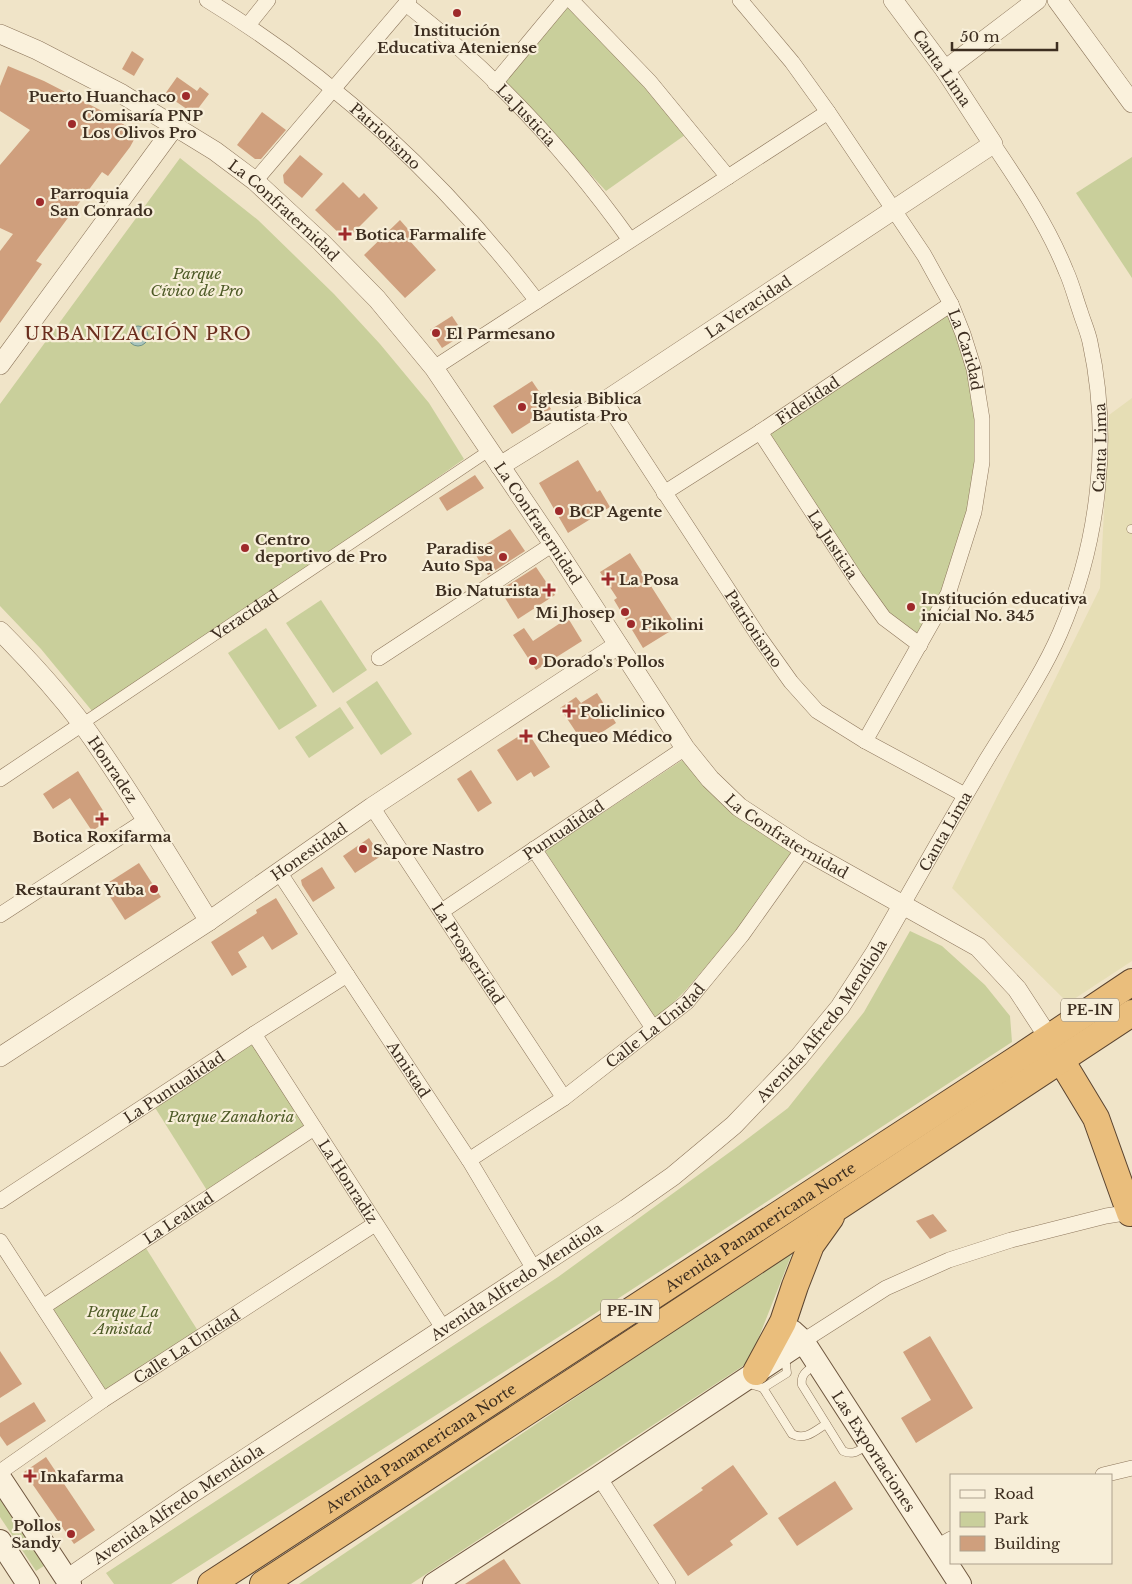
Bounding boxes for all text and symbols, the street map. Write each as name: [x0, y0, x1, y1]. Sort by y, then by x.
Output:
marker: Institución Educativa Ateniense: [451, 7, 463, 19]
scale bar: [952, 20, 1057, 52]
place label: Institución Educativa Ateniense: [377, 21, 537, 57]
street label: Canta Lima: [909, 26, 976, 111]
text: 50 m: [960, 27, 1000, 46]
street label: La Justicia: [493, 80, 561, 150]
place label: Puerto Huanchaco: [29, 87, 176, 106]
marker: Puerto Huanchaco: [180, 90, 192, 102]
street label: Patriotismo: [346, 98, 426, 173]
place label: Comisaría PNP Los Olivos Pro: [82, 106, 203, 142]
marker: Comisaría PNP Los Olivos Pro: [66, 118, 78, 130]
street label: La Confraternidad: [225, 155, 343, 265]
place label: Parroquia San Conrado: [50, 184, 153, 220]
marker: Parroquia San Conrado: [34, 196, 46, 208]
place label: Botica Farmalife: [355, 225, 486, 244]
marker: Botica Farmalife: [339, 228, 351, 240]
park label: Parque Cívico de Pro: [151, 264, 244, 300]
street label: La Veracidad: [701, 271, 795, 342]
street label: La Caridad: [944, 306, 987, 392]
district label: URBANIZACIÓN PRO: [24, 322, 252, 345]
place label: El Parmesano: [446, 324, 555, 343]
marker: El Parmesano: [430, 327, 442, 339]
street label: Fidelidad: [772, 372, 843, 428]
place label: Iglesia Biblica Bautista Pro: [532, 389, 642, 425]
marker: Iglesia Biblica Bautista Pro: [516, 401, 528, 413]
street label: Canta Lima: [1088, 402, 1110, 493]
street label: La Confraternidad: [491, 458, 586, 587]
place label: BCP Agente: [569, 502, 663, 521]
marker: BCP Agente: [553, 505, 565, 517]
street label: La Justicia: [804, 506, 863, 583]
place label: Centro deportivo de Pro: [255, 530, 387, 566]
place label: Paradise Auto Spa: [421, 539, 493, 575]
marker: Centro deportivo de Pro: [239, 542, 251, 554]
marker: Paradise Auto Spa: [497, 551, 509, 563]
place label: La Posa: [619, 570, 679, 589]
marker: La Posa: [601, 572, 615, 586]
place label: Bio Naturista: [435, 581, 539, 600]
marker: Bio Naturista: [543, 584, 555, 596]
street label: Veracidad: [207, 586, 282, 644]
street label: Patriotismo: [721, 586, 787, 671]
place label: Institución educativa inicial No. 345: [921, 589, 1088, 625]
marker: Institución educativa inicial No. 345: [905, 601, 917, 613]
place label: Mi Jhosep: [535, 603, 615, 622]
marker: Mi Jhosep: [619, 606, 631, 618]
place label: Pikolini: [641, 615, 704, 634]
marker: Pikolini: [625, 618, 637, 630]
place label: Dorado's Pollos: [543, 652, 665, 671]
marker: Dorado's Pollos: [527, 655, 539, 667]
place label: Policlinico: [580, 702, 665, 721]
marker: Policlinico: [562, 704, 576, 718]
place label: Chequeo Médico: [537, 727, 672, 746]
marker: Chequeo Médico: [519, 729, 533, 743]
street label: Honradez: [84, 732, 142, 806]
street label: Canta Lima: [914, 787, 976, 874]
street label: La Confraternidad: [721, 790, 852, 882]
street label: Puntualidad: [519, 796, 607, 864]
marker: Botica Roxifarma: [96, 813, 108, 825]
street label: Honestidad: [267, 818, 350, 884]
place label: Botica Roxifarma: [33, 827, 172, 846]
place label: Sapore Nastro: [373, 840, 484, 859]
marker: Sapore Nastro: [357, 843, 369, 855]
place label: Restaurant Yuba: [15, 880, 144, 899]
marker: Restaurant Yuba: [148, 883, 160, 895]
street label: La Prosperidad: [428, 899, 509, 1007]
street label: Avenida Alfredo Mendiola: [751, 935, 891, 1106]
street label: Calle La Unidad: [602, 979, 708, 1072]
road number: PE-1N: [1061, 998, 1119, 1022]
street label: Amistad: [383, 1036, 434, 1101]
street label: La Puntualidad: [120, 1047, 228, 1127]
park label: Parque Zanahoria: [167, 1107, 294, 1126]
street label: La Honradiz: [315, 1136, 383, 1227]
street label: Avenida Panamericana Norte: [660, 1157, 859, 1296]
street label: La Lealtad: [139, 1188, 217, 1248]
street label: Avenida Alfredo Mendiola: [426, 1217, 606, 1345]
road number: PE-1N: [601, 1300, 659, 1322]
park label: Parque La Amistad: [86, 1302, 159, 1338]
street label: Calle La Unidad: [130, 1305, 243, 1387]
street label: Avenida Panamericana Norte: [321, 1379, 519, 1517]
street label: Las Exportaciones: [828, 1387, 920, 1515]
street label: Avenida Alfredo Mendiola: [88, 1439, 267, 1569]
place label: Inkafarma: [40, 1467, 124, 1486]
marker: Inkafarma: [24, 1470, 36, 1482]
legend: [950, 1474, 1112, 1564]
text: Road: [994, 1484, 1034, 1503]
text: Park: [994, 1509, 1030, 1528]
place label: Pollos Sandy: [12, 1516, 61, 1552]
marker: Pollos Sandy: [65, 1528, 77, 1540]
text: Building: [994, 1534, 1061, 1553]

